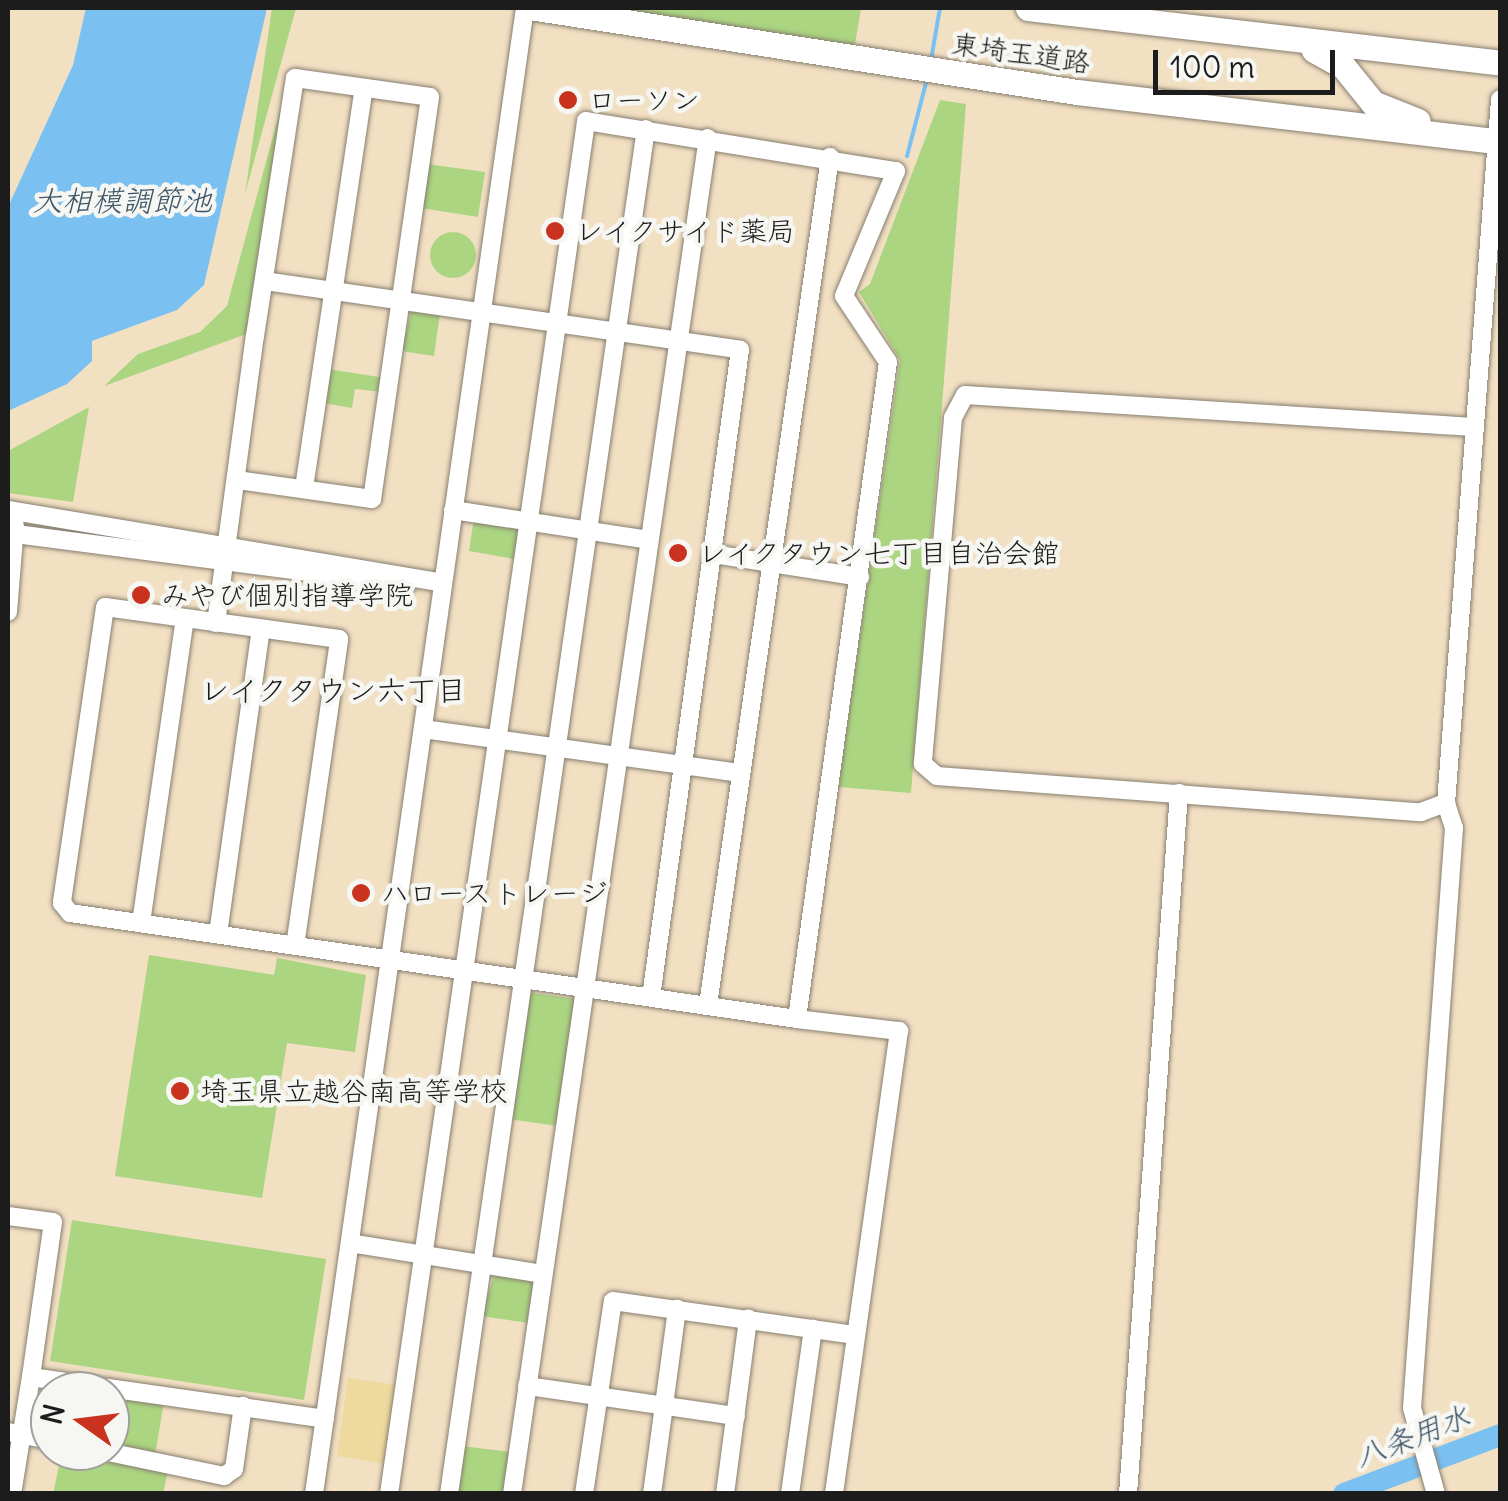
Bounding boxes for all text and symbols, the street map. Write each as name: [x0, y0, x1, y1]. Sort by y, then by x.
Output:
street label: 東埼玉道路: [949, 27, 1093, 79]
scale bar: [1158, 30, 1340, 92]
text: 100 m: [1170, 48, 1255, 86]
place label: ローソン: [588, 83, 700, 117]
marker: ローソン: [557, 89, 579, 111]
water label: 大相模調節池: [32, 182, 212, 218]
place label: レイクサイド薬局: [575, 214, 799, 248]
marker: レイクサイド薬局: [544, 220, 566, 242]
place label: レイクタウン七丁目自治会館: [698, 536, 1062, 570]
marker: レイクタウン七丁目自治会館: [667, 542, 689, 564]
place label: みやび個別指導学院: [161, 578, 413, 612]
marker: みやび個別指導学院: [130, 584, 152, 606]
district label: レイクタウン六丁目: [198, 672, 468, 708]
place label: ハローストレージ: [381, 876, 606, 910]
marker: ハローストレージ: [350, 882, 372, 904]
place label: 埼玉県立越谷南高等学校: [200, 1074, 508, 1108]
marker: 埼玉県立越谷南高等学校: [169, 1080, 191, 1102]
north arrow: [30, 1371, 130, 1471]
water label: 八条用水: [1350, 1398, 1474, 1474]
text: N: [33, 1400, 73, 1428]

